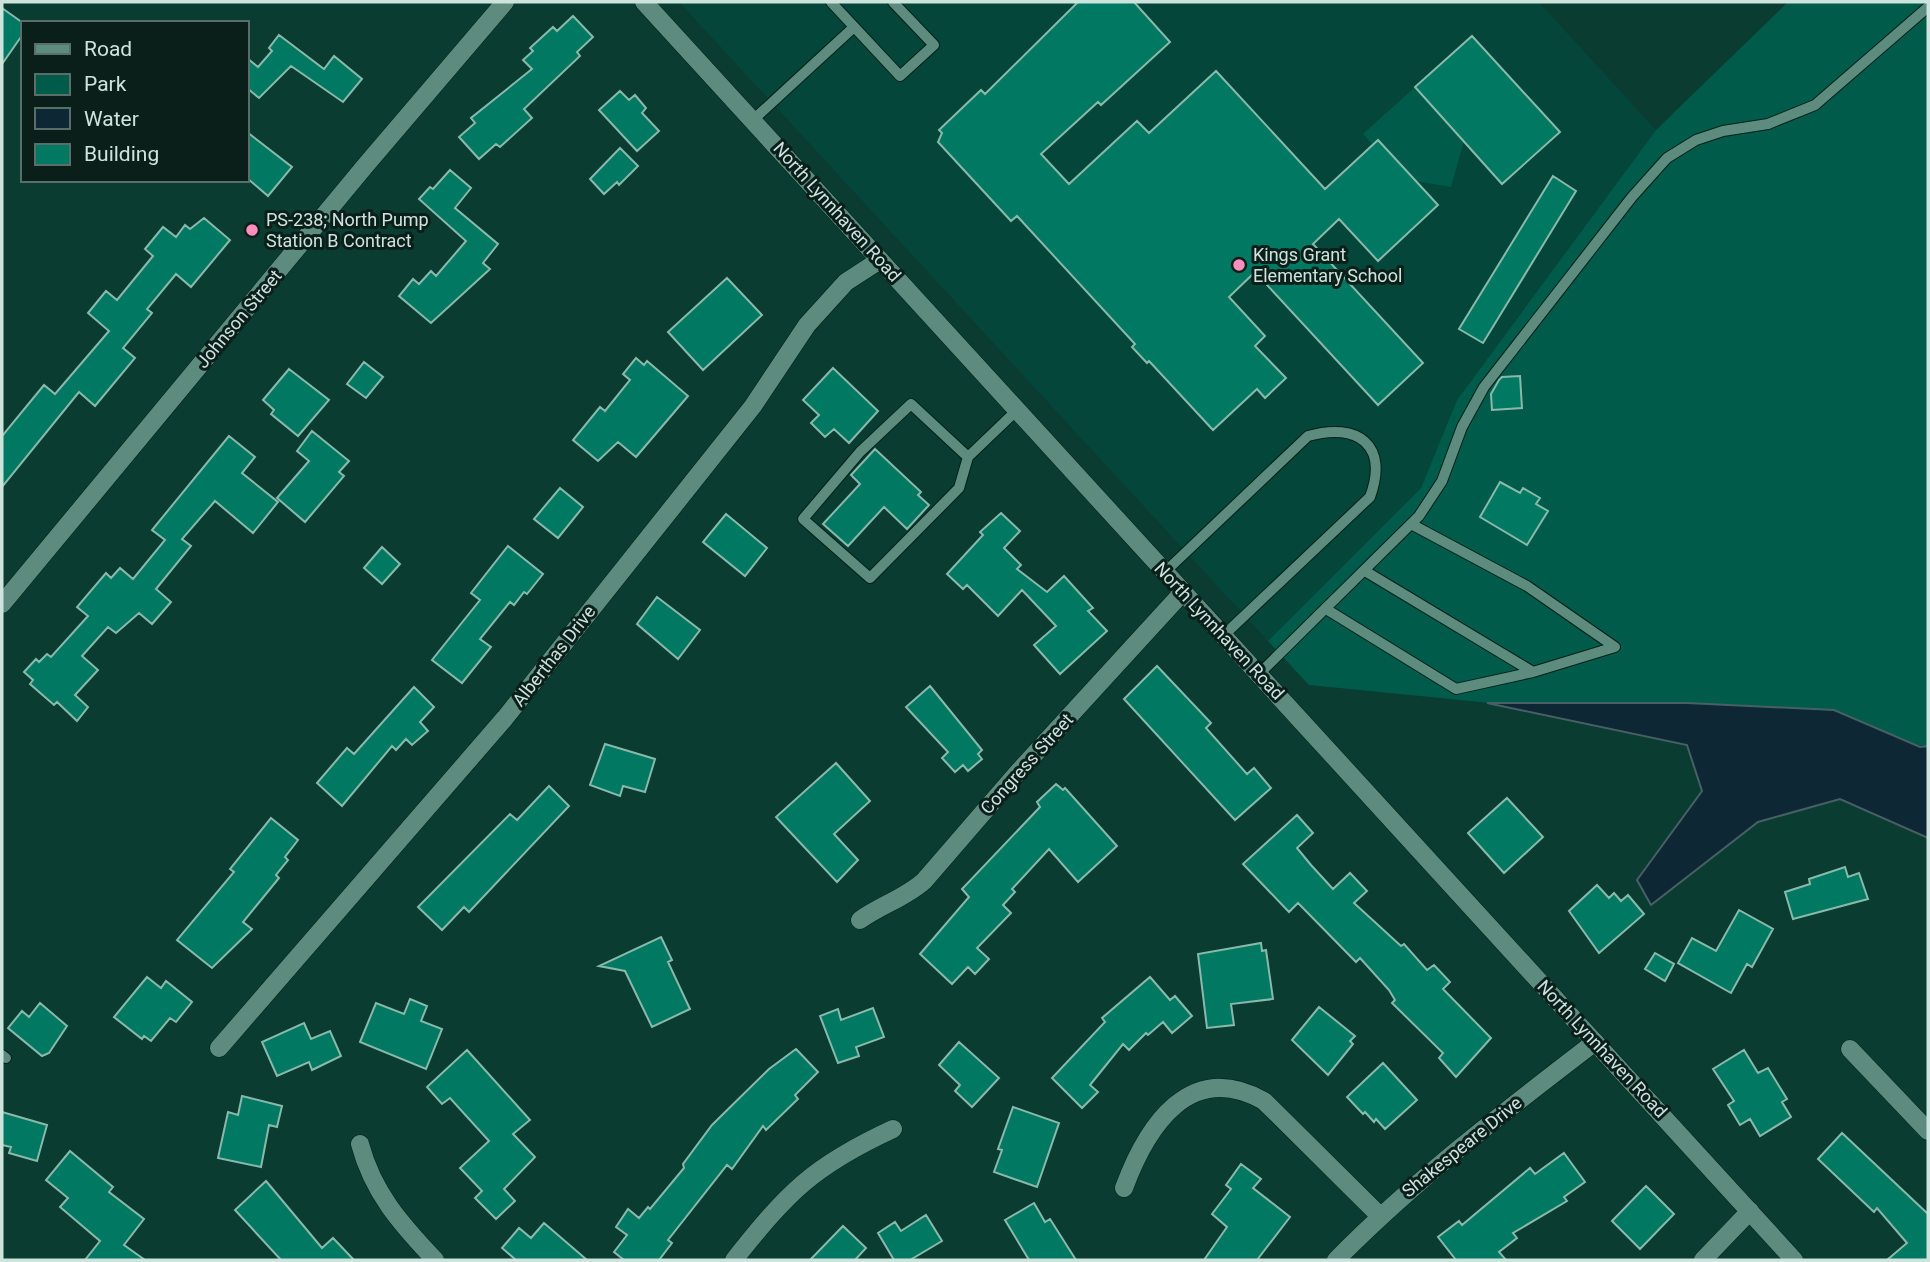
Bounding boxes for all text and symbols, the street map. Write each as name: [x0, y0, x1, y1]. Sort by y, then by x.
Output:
legend: [21, 21, 248, 182]
text: Road: [84, 37, 132, 61]
text: Park: [84, 72, 127, 96]
text: Water: [84, 107, 139, 131]
street label: North Lynnhaven Road: [769, 138, 905, 286]
text: Building: [84, 142, 159, 166]
place label: PS-238; North Pump Station B Contract: [266, 209, 429, 251]
marker: PS-238; North Pump Station B Contract: [244, 222, 260, 238]
place label: Kings Grant Elementary School: [1253, 244, 1402, 286]
marker: Kings Grant Elementary School: [1231, 257, 1247, 273]
street label: Johnson Street: [192, 265, 286, 372]
street label: North Lynnhaven Road: [1150, 558, 1289, 704]
street label: Alberthas Drive: [508, 601, 599, 710]
street label: Congress Street: [976, 709, 1077, 818]
street label: North Lynnhaven Road: [1533, 976, 1672, 1122]
street label: Shakespeare Drive: [1398, 1092, 1526, 1201]

